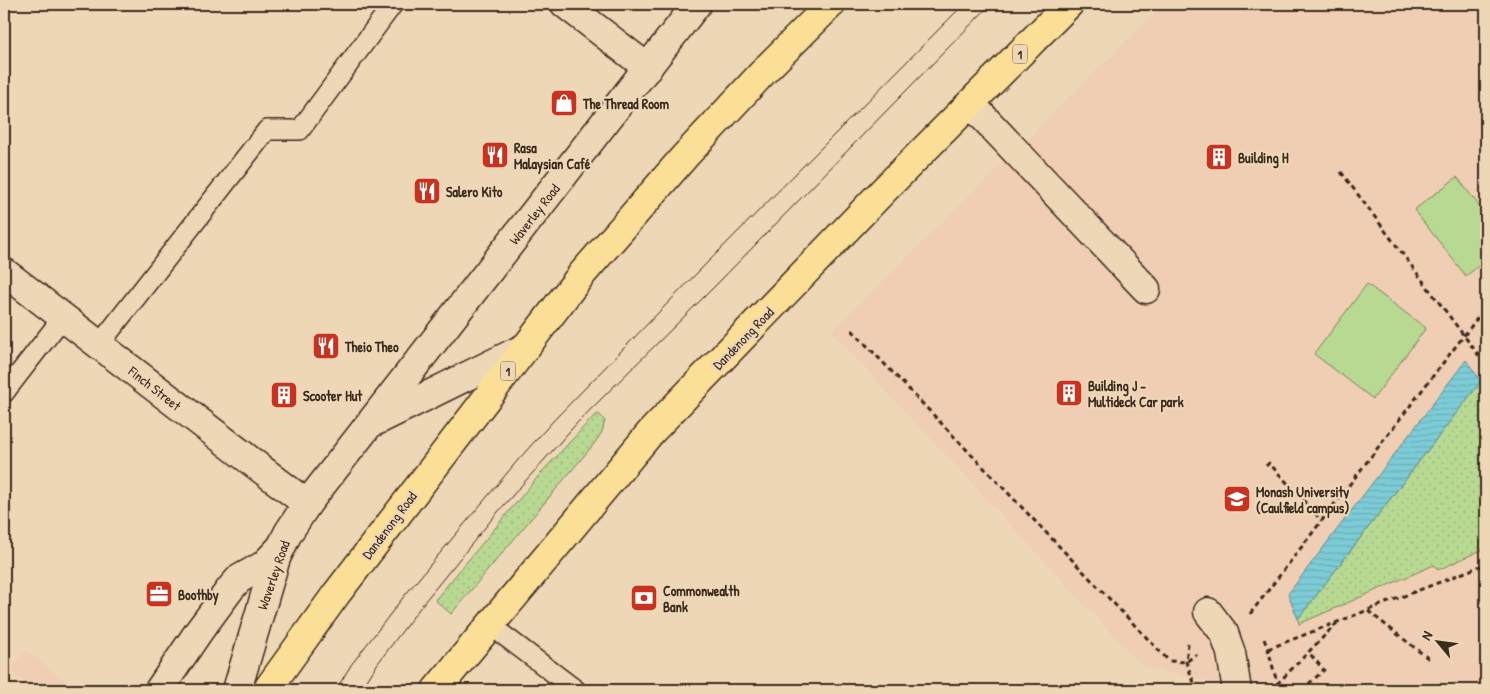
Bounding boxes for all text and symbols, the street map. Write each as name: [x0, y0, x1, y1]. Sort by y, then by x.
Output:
road number: 1: [1012, 44, 1028, 64]
shop icon: The Thread Room: [549, 88, 579, 118]
place label: The Thread Room: [582, 94, 669, 113]
place label: Rasa Malaysian Café: [514, 138, 591, 175]
restaurant icon: Rasa Malaysian Café: [480, 140, 510, 170]
building icon: Building H: [1204, 142, 1234, 172]
place label: Building H: [1238, 148, 1289, 169]
restaurant icon: Salero Kito: [412, 176, 442, 206]
street label: Waverley Road: [504, 179, 565, 249]
place label: Salero Kito: [446, 182, 503, 201]
street label: Dandenong Road: [708, 302, 779, 374]
restaurant icon: Theio Theo: [311, 331, 341, 361]
place label: Theio Theo: [344, 337, 399, 356]
street label: Finch Street: [124, 361, 185, 415]
road number: 1: [500, 362, 516, 381]
place label: Building J - Multideck Car park: [1088, 376, 1184, 413]
building icon: Building J - Multideck Car park: [1054, 378, 1084, 408]
building icon: Scooter Hut: [269, 380, 299, 410]
place label: Scooter Hut: [303, 386, 363, 405]
place label: Monash University (Caulfield campus): [1256, 482, 1349, 519]
school or university icon: Monash University (Caulfield campus): [1222, 484, 1252, 514]
street label: Dandenong Road: [357, 487, 422, 563]
street label: Waverley Road: [252, 537, 295, 612]
office icon: Boothby: [144, 579, 174, 609]
place label: Commonwealth Bank: [663, 581, 739, 616]
bank icon: Commonwealth Bank: [629, 583, 659, 613]
place label: Boothby: [178, 585, 219, 606]
north arrow: [1412, 616, 1462, 666]
text: N: [1416, 627, 1437, 643]

